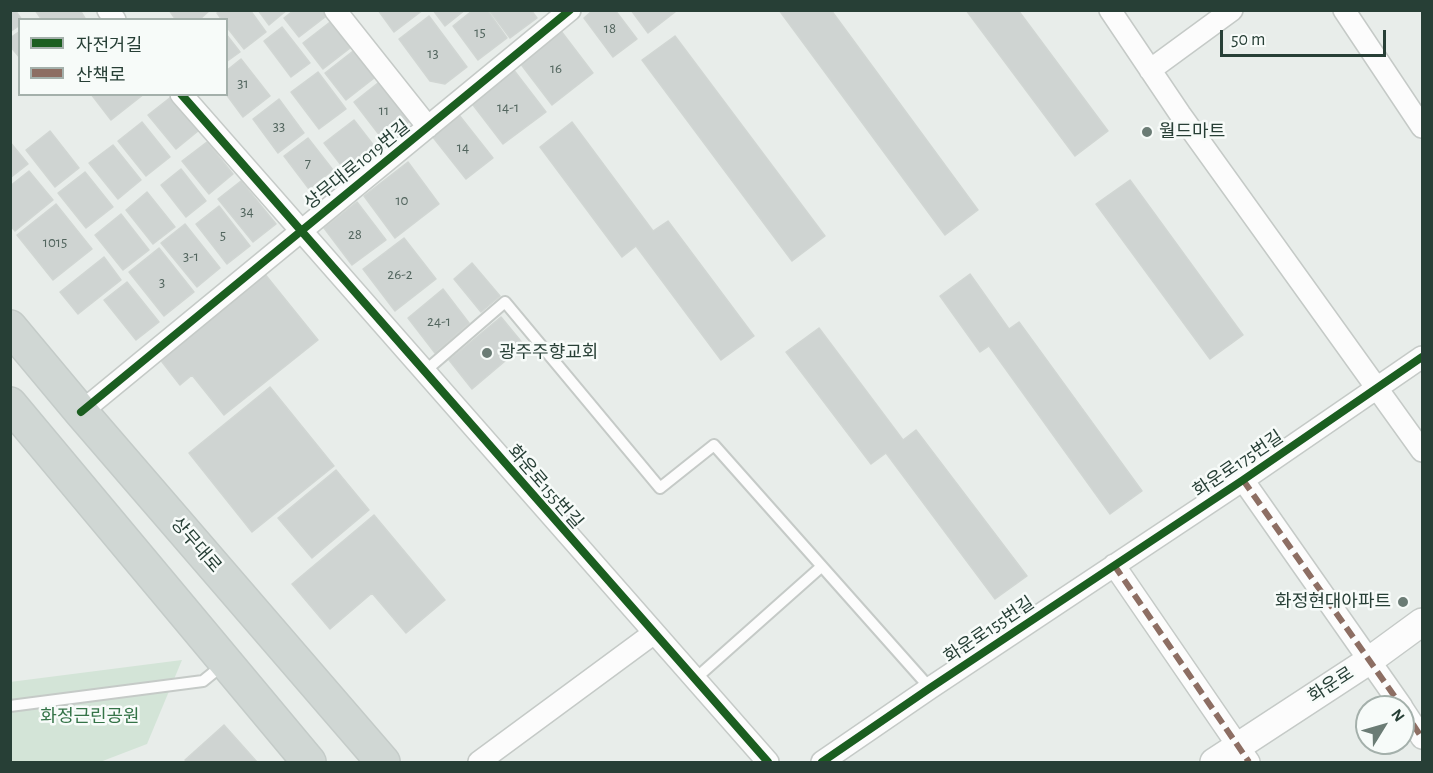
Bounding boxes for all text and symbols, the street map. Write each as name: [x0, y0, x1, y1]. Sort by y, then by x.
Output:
legend: [18, 18, 228, 96]
scale bar: [1223, 18, 1390, 56]
house number: 18: [604, 19, 616, 37]
house number: 15: [474, 23, 486, 41]
text: 50 m: [1231, 31, 1265, 49]
text: 자전거길: [76, 37, 142, 55]
house number: 13: [427, 44, 439, 62]
house number: 16: [550, 59, 562, 77]
text: 산책로: [76, 67, 126, 85]
house number: 31: [237, 74, 249, 92]
house number: 14-1: [497, 98, 519, 116]
house number: 11: [379, 101, 389, 119]
street label: 상무대로1019번길: [300, 116, 414, 214]
house number: 33: [273, 117, 285, 135]
place label: 월드마트: [1159, 121, 1225, 143]
marker: 월드마트: [1140, 125, 1154, 139]
house number: 14: [457, 138, 469, 156]
house number: 7: [305, 154, 311, 172]
house number: 10: [395, 191, 409, 209]
house number: 34: [240, 202, 254, 220]
house number: 28: [348, 225, 362, 243]
house number: 5: [220, 226, 226, 244]
house number: 1015: [43, 233, 67, 251]
house number: 3-1: [183, 247, 199, 265]
house number: 26-2: [387, 265, 413, 283]
house number: 3: [159, 273, 165, 291]
house number: 24-1: [427, 312, 451, 330]
place label: 광주주향교회: [499, 342, 598, 364]
marker: 광주주향교회: [480, 346, 494, 360]
street label: 화운로175번길: [1189, 426, 1287, 502]
street label: 화운로155번길: [503, 441, 587, 533]
street label: 상무대로: [166, 513, 226, 577]
place label: 화정현대아파트: [1275, 591, 1391, 613]
street label: 화운로155번길: [940, 592, 1038, 668]
marker: 화정현대아파트: [1396, 595, 1410, 609]
street label: 화운로: [1304, 662, 1358, 708]
north arrow: [1355, 695, 1415, 755]
park label: 화정근린공원: [40, 706, 140, 728]
text: N: [1388, 706, 1408, 725]

